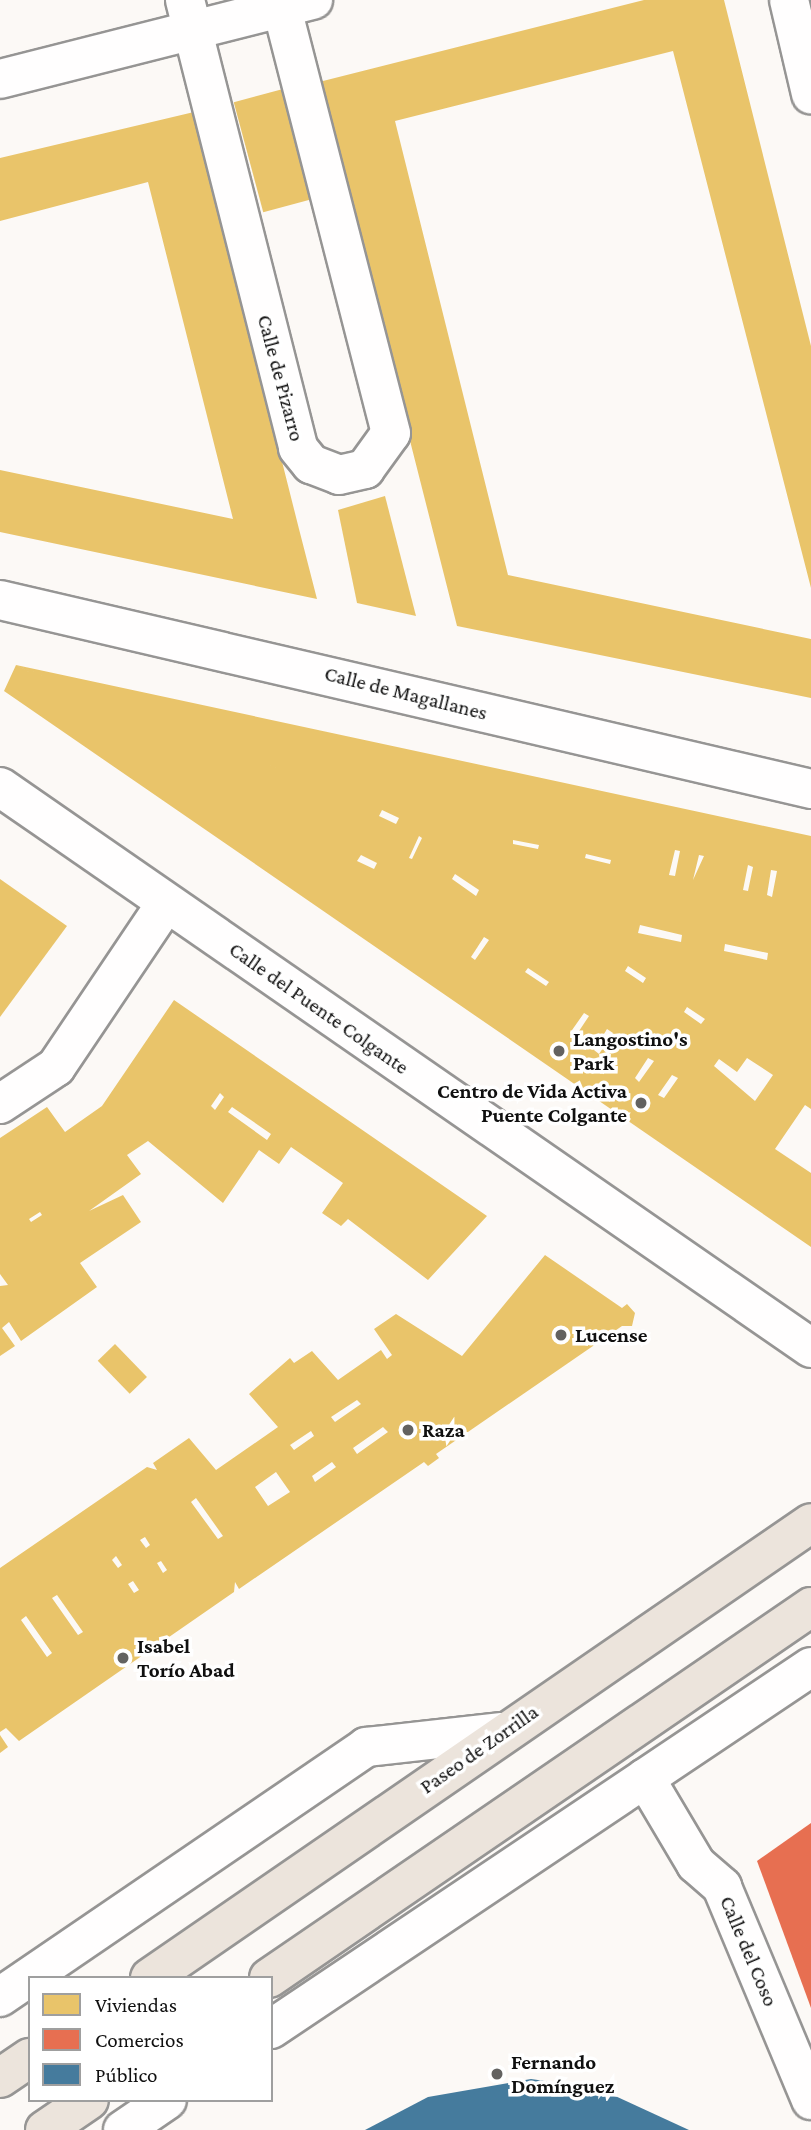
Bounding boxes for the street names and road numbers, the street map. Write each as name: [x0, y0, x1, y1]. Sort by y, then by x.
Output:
street label: Calle de Pizarro: [252, 312, 310, 444]
street label: Calle de Magallanes: [322, 661, 490, 725]
street label: Calle del Puente Colgante: [224, 936, 414, 1080]
street label: Paseo de Zorrilla: [415, 1699, 543, 1799]
street label: Calle del Coso: [714, 1892, 784, 2010]

